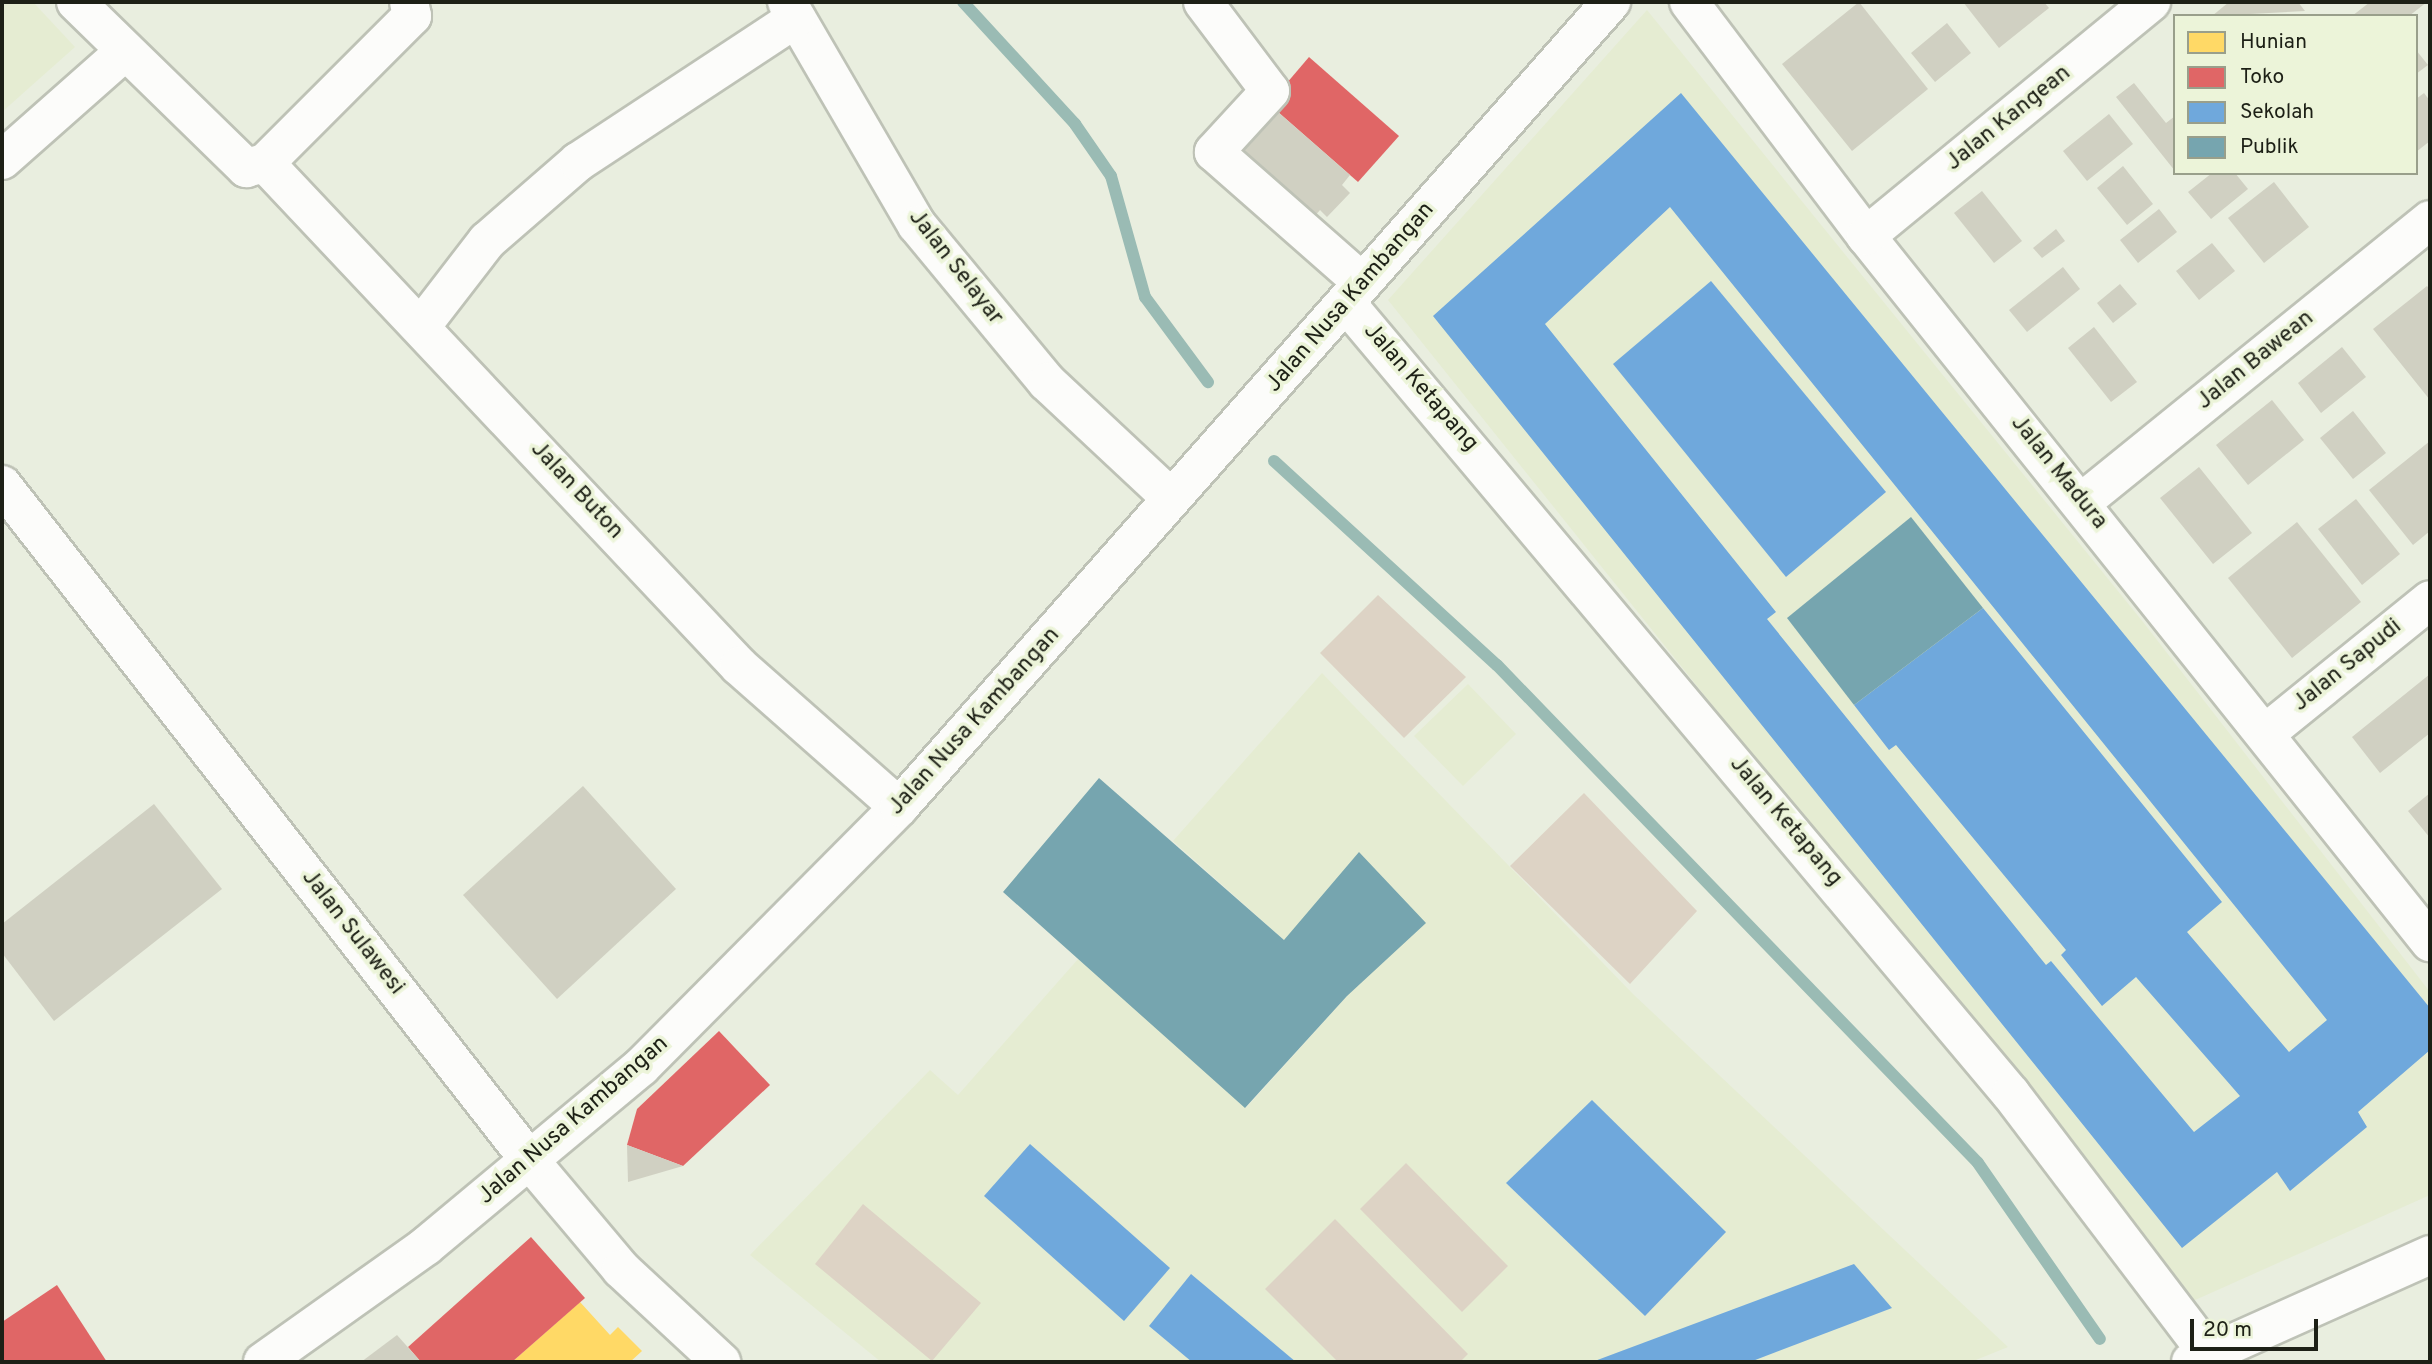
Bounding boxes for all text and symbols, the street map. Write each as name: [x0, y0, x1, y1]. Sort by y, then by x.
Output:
legend: [2173, 14, 2418, 175]
text: Hunian: [2240, 29, 2307, 56]
street label: Jalan Kangean: [1941, 60, 2077, 178]
text: Toko: [2240, 64, 2284, 91]
text: Sekolah: [2240, 99, 2314, 126]
text: Publik: [2240, 134, 2299, 161]
street label: Jalan Nusa Kambangan: [1261, 197, 1441, 399]
street label: Jalan Selayar: [902, 205, 1008, 331]
street label: Jalan Bawean: [2192, 305, 2320, 417]
street label: Jalan Ketapang: [1357, 318, 1483, 458]
street label: Jalan Madura: [2004, 411, 2112, 535]
street label: Jalan Buton: [524, 436, 628, 546]
street label: Jalan Sapudi: [2288, 614, 2408, 718]
street label: Jalan Nusa Kambangan: [884, 623, 1066, 821]
street label: Jalan Ketapang: [1723, 751, 1847, 893]
street label: Jalan Sulawesi: [295, 865, 409, 1001]
street label: Jalan Nusa Kambangan: [473, 1031, 675, 1211]
scale bar: [2194, 1304, 2322, 1348]
text: 20 m: [2203, 1317, 2252, 1344]

